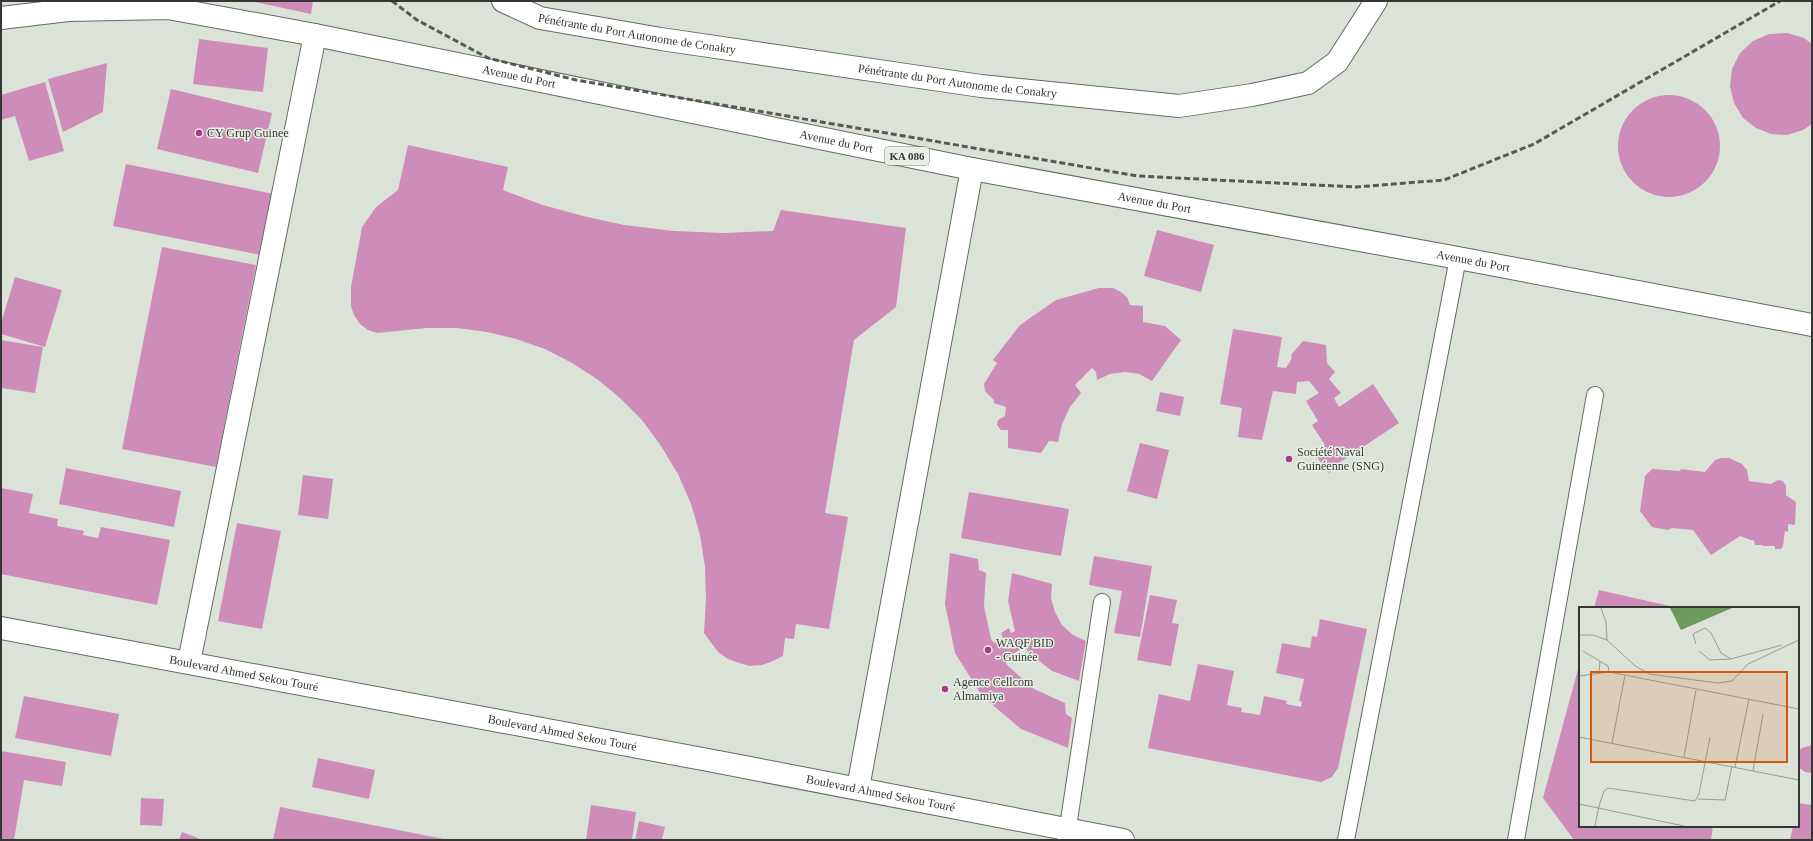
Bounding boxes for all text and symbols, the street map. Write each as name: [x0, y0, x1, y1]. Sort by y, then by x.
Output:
street label: Pénétrante du Port Autonome de Conakry: [537, 11, 737, 57]
street label: Pénétrante du Port Autonome de Conakry: [857, 61, 1058, 101]
street label: Avenue du Port: [481, 62, 557, 91]
place label: CY Grup Guinee: [207, 126, 289, 140]
street label: Avenue du Port: [798, 127, 875, 156]
marker: CY Grup Guinee: [194, 128, 204, 138]
road number: KA 086: [885, 147, 929, 165]
street label: Avenue du Port: [1117, 189, 1193, 216]
street label: Avenue du Port: [1435, 247, 1512, 275]
place label: Société Naval Guinéenne (SNG): [1297, 445, 1384, 473]
marker: Société Naval Guinéenne (SNG): [1284, 454, 1294, 464]
inset map: [1579, 607, 1799, 827]
place label: WAQF BID - Guinée: [996, 636, 1054, 664]
marker: WAQF BID - Guinée: [983, 645, 993, 655]
street label: Boulevard Ahmed Sekou Touré: [168, 653, 319, 694]
place label: Agence Cellcom Almamiya: [953, 675, 1034, 703]
marker: Agence Cellcom Almamiya: [940, 684, 950, 694]
street label: Boulevard Ahmed Sekou Touré: [487, 712, 638, 754]
street label: Boulevard Ahmed Sekou Touré: [805, 772, 956, 814]

